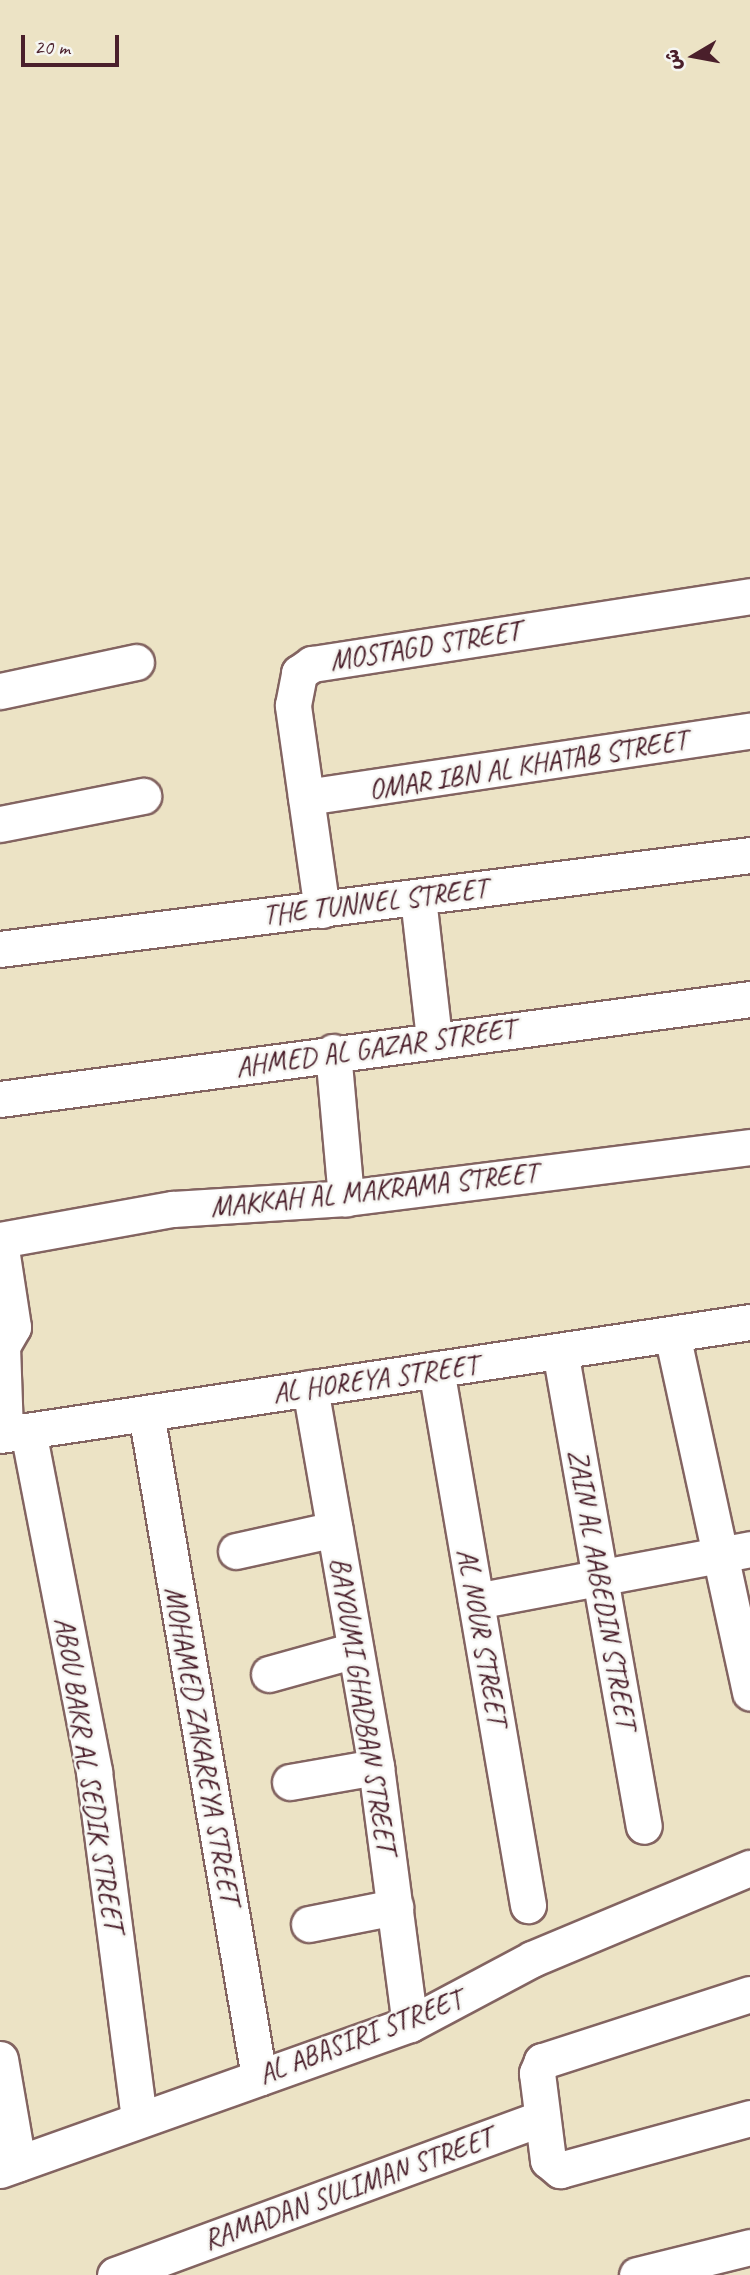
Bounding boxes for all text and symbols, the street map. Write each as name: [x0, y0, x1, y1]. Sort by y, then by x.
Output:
scale bar: [24, 21, 122, 65]
north arrow: [659, 21, 729, 91]
text: 20 m: [34, 34, 70, 60]
text: ش: [660, 47, 687, 72]
street label: MOSTAGD STREET: [328, 614, 522, 678]
street label: OMAR IBN AL KHATAB STREET: [366, 723, 690, 807]
street label: THE TUNNEL STREET: [262, 872, 488, 932]
street label: AHMED AL GAZAR STREET: [235, 1012, 515, 1084]
street label: MAKKAH AL MAKRAMA STREET: [208, 1156, 540, 1224]
street label: AL HOREYA STREET: [270, 1348, 480, 1410]
street label: ZAIN AL AABEDIN STREET: [561, 1446, 643, 1732]
street label: AL NOUR STREET: [450, 1546, 514, 1728]
street label: BAYOUMI GHADBAN STREET: [323, 1555, 403, 1855]
street label: MOHAMED ZAKAREYA STREET: [158, 1584, 246, 1906]
street label: ABOU BAKR AL SEDIK STREET: [48, 1615, 130, 1933]
street label: AL ABASIRI STREET: [254, 1983, 466, 2091]
street label: RAMADAN SULIMAN STREET: [199, 2121, 497, 2257]

